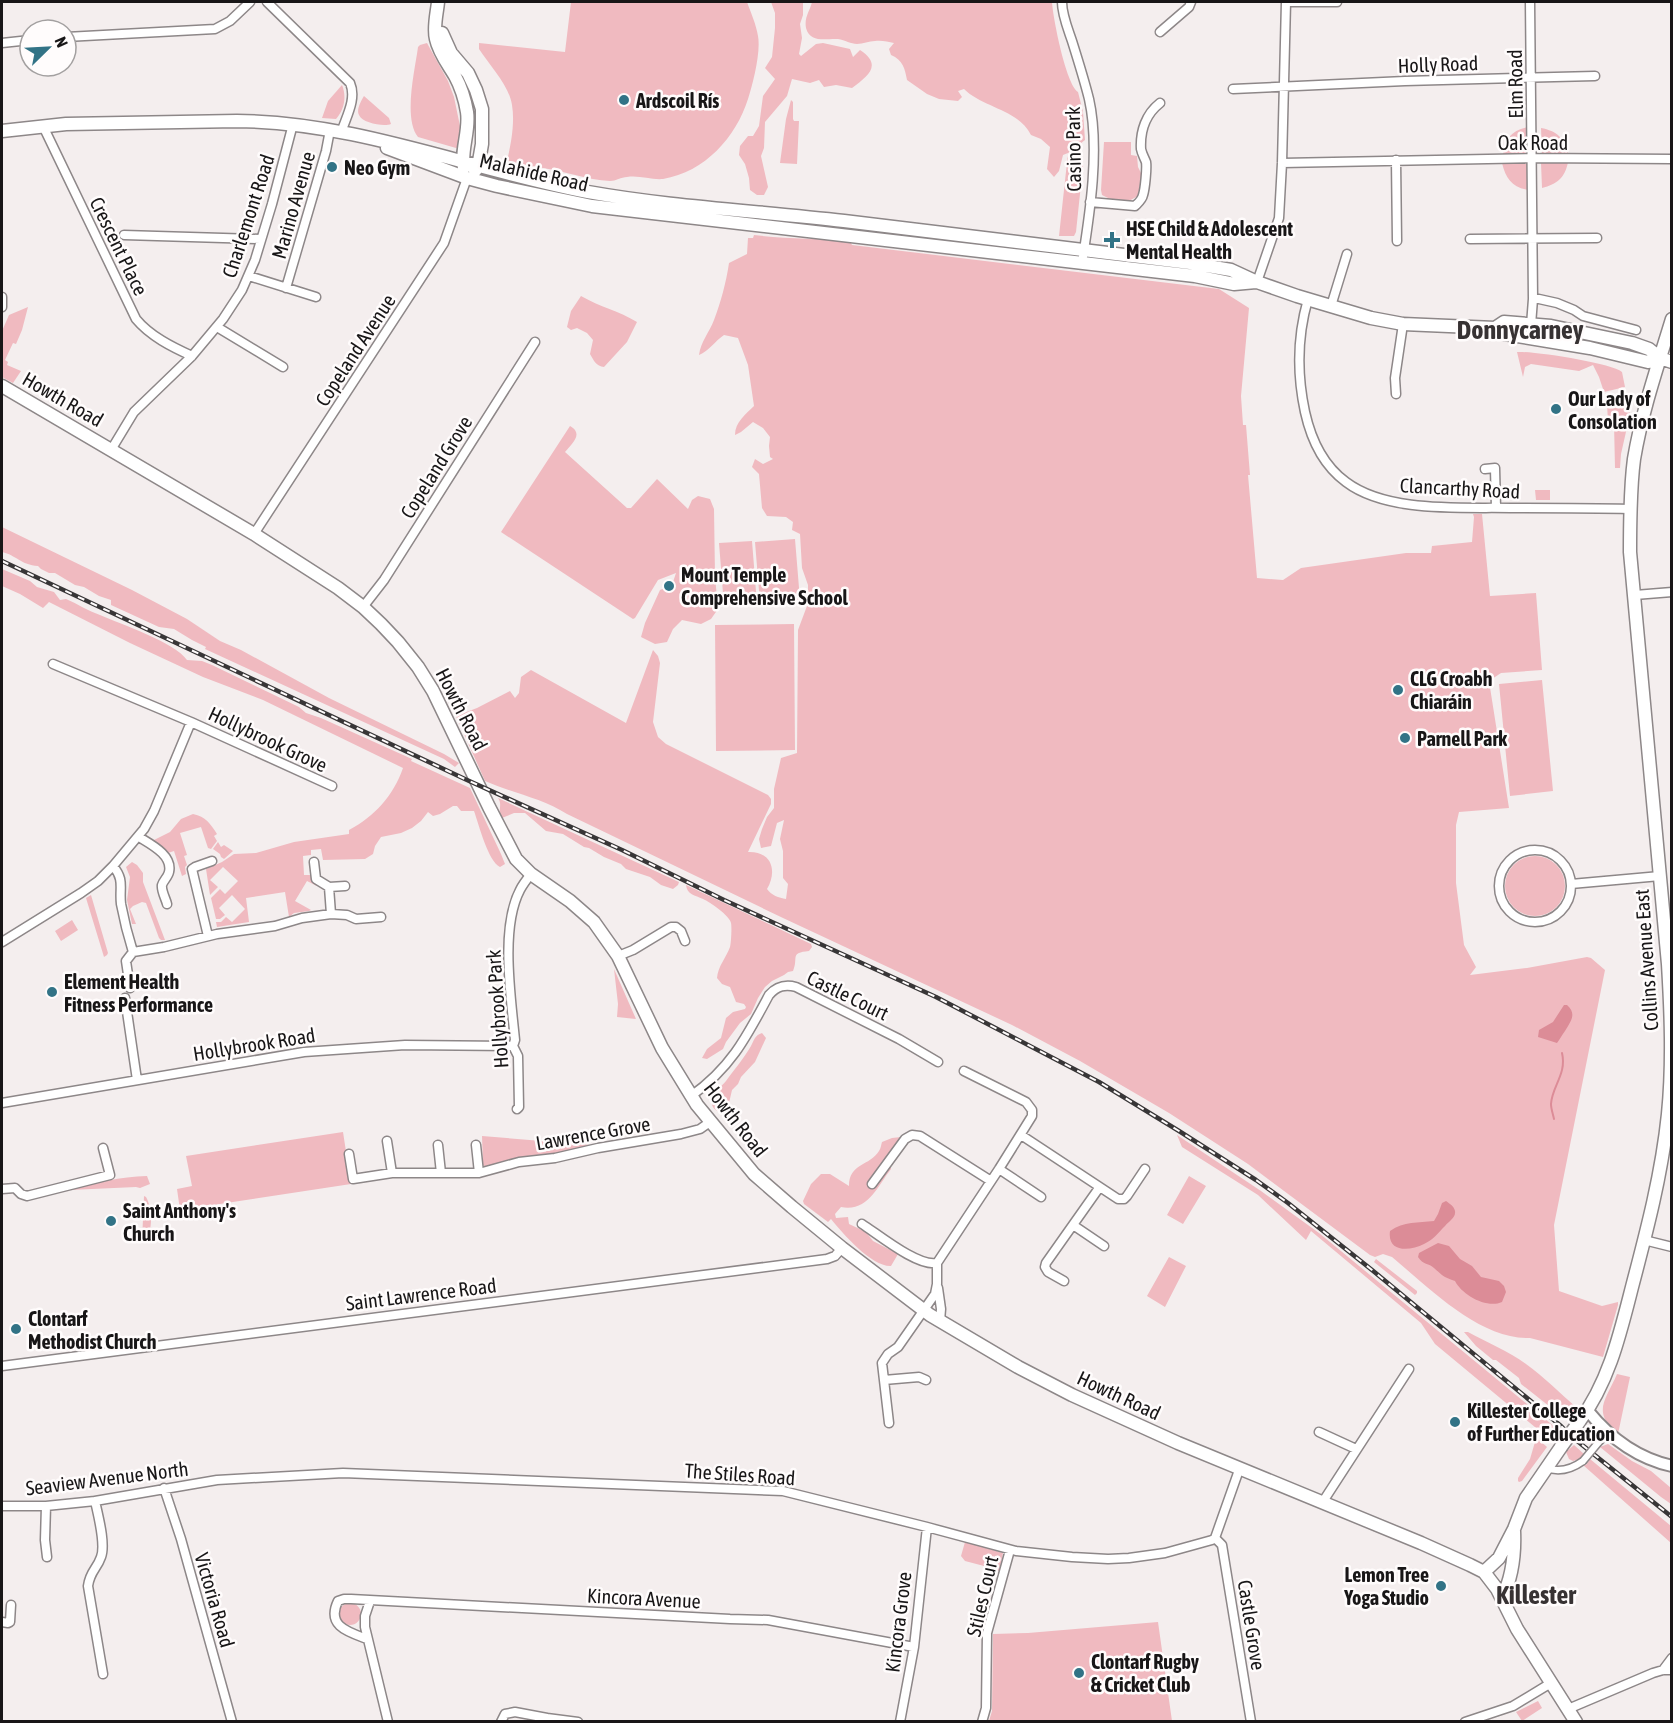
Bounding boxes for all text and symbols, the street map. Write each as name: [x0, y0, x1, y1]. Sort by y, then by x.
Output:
north arrow: [18, 18, 78, 78]
text: N: [52, 34, 72, 50]
street label: Elm Road: [1503, 49, 1527, 119]
street label: Holly Road: [1397, 51, 1479, 77]
place label: Ardscoil Rís: [635, 89, 719, 112]
marker: Ardscoil Rís: [617, 93, 631, 107]
street label: Casino Park: [1061, 106, 1085, 192]
street label: Oak Road: [1498, 131, 1568, 154]
street label: Malahide Road: [477, 148, 591, 196]
street label: Marino Avenue: [267, 149, 319, 261]
street label: Charlemont Road: [217, 151, 279, 281]
place label: Neo Gym: [344, 156, 410, 179]
marker: Neo Gym: [325, 160, 339, 174]
street label: Crescent Place: [85, 193, 153, 299]
place label: HSE Child & Adolescent Mental Health: [1126, 217, 1293, 263]
marker: HSE Child & Adolescent Mental Health: [1103, 231, 1121, 249]
street label: Copeland Avenue: [310, 290, 400, 410]
district label: Donnycarney: [1457, 315, 1584, 345]
street label: Howth Road: [19, 367, 107, 431]
place label: Our Lady of Consolation: [1568, 387, 1657, 433]
marker: Our Lady of Consolation: [1549, 402, 1563, 416]
street label: Copeland Grove: [395, 412, 477, 522]
street label: Clancarthy Road: [1399, 473, 1521, 503]
place label: Mount Temple Comprehensive School: [681, 563, 849, 609]
marker: Mount Temple Comprehensive School: [662, 579, 676, 593]
street label: Howth Road: [432, 664, 492, 754]
place label: CLG Croabh Chiaráin: [1410, 667, 1492, 713]
marker: CLG Croabh Chiaráin: [1391, 683, 1405, 697]
street label: Hollybrook Grove: [205, 701, 331, 777]
place label: Parnell Park: [1417, 727, 1507, 750]
marker: Parnell Park: [1398, 731, 1412, 745]
street label: Collins Avenue East: [1630, 888, 1662, 1032]
street label: Hollybrook Park: [481, 949, 513, 1069]
street label: Castle Court: [804, 965, 893, 1025]
place label: Element Health Fitness Performance: [64, 970, 213, 1016]
marker: Element Health Fitness Performance: [45, 985, 59, 999]
street label: Hollybrook Road: [191, 1023, 317, 1065]
street label: Howth Road: [699, 1077, 773, 1161]
street label: Lawrence Grove: [534, 1112, 652, 1154]
place label: Saint Anthony's Church: [123, 1199, 236, 1245]
marker: Saint Anthony's Church: [104, 1214, 118, 1228]
street label: Saint Lawrence Road: [344, 1273, 498, 1315]
place label: Clontarf Methodist Church: [28, 1307, 156, 1353]
marker: Clontarf Methodist Church: [9, 1322, 23, 1336]
street label: Howth Road: [1074, 1366, 1164, 1424]
place label: Killester College of Further Education: [1467, 1399, 1615, 1445]
marker: Killester College of Further Education: [1448, 1415, 1462, 1429]
street label: Seaview Avenue North: [24, 1457, 190, 1499]
street label: The Stiles Road: [684, 1459, 796, 1489]
street label: Victoria Road: [191, 1550, 239, 1650]
street label: Stiles Court: [962, 1553, 1003, 1639]
place label: Lemon Tree Yoga Studio: [1343, 1563, 1429, 1609]
street label: Kincora Grove: [880, 1570, 916, 1674]
street label: Castle Grove: [1234, 1578, 1270, 1672]
marker: Lemon Tree Yoga Studio: [1434, 1579, 1448, 1593]
district label: Killester: [1496, 1580, 1577, 1610]
street label: Kincora Avenue: [587, 1584, 701, 1612]
place label: Clontarf Rugby & Cricket Club: [1091, 1650, 1200, 1696]
marker: Clontarf Rugby & Cricket Club: [1072, 1666, 1086, 1680]

